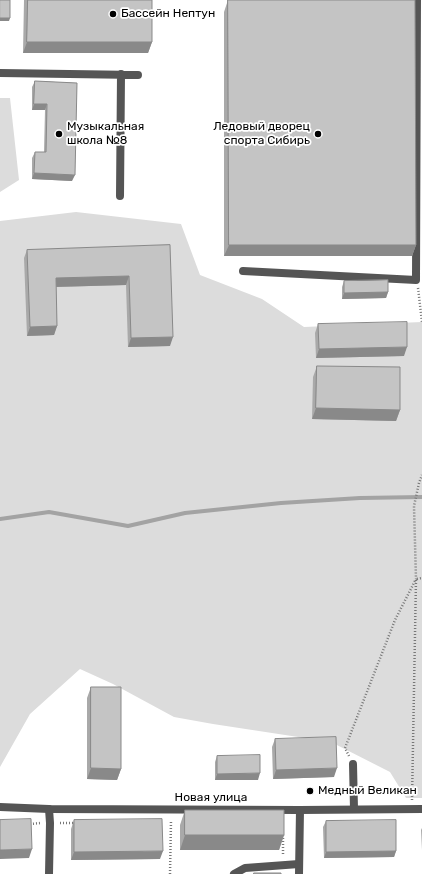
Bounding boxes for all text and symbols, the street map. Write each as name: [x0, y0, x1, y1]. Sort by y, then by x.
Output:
place label: Бассейн Нептун: [121, 7, 215, 21]
marker: Бассейн Нептун: [108, 9, 118, 19]
place label: Музыкальная школа №8: [67, 120, 144, 148]
place label: Ледовый дворец спорта Сибирь: [213, 120, 310, 148]
marker: Музыкальная школа №8: [54, 129, 64, 139]
marker: Ледовый дворец спорта Сибирь: [313, 129, 323, 139]
place label: Медный Великан: [318, 784, 417, 798]
marker: Медный Великан: [305, 786, 315, 796]
street label: Новая улица: [175, 791, 247, 805]

